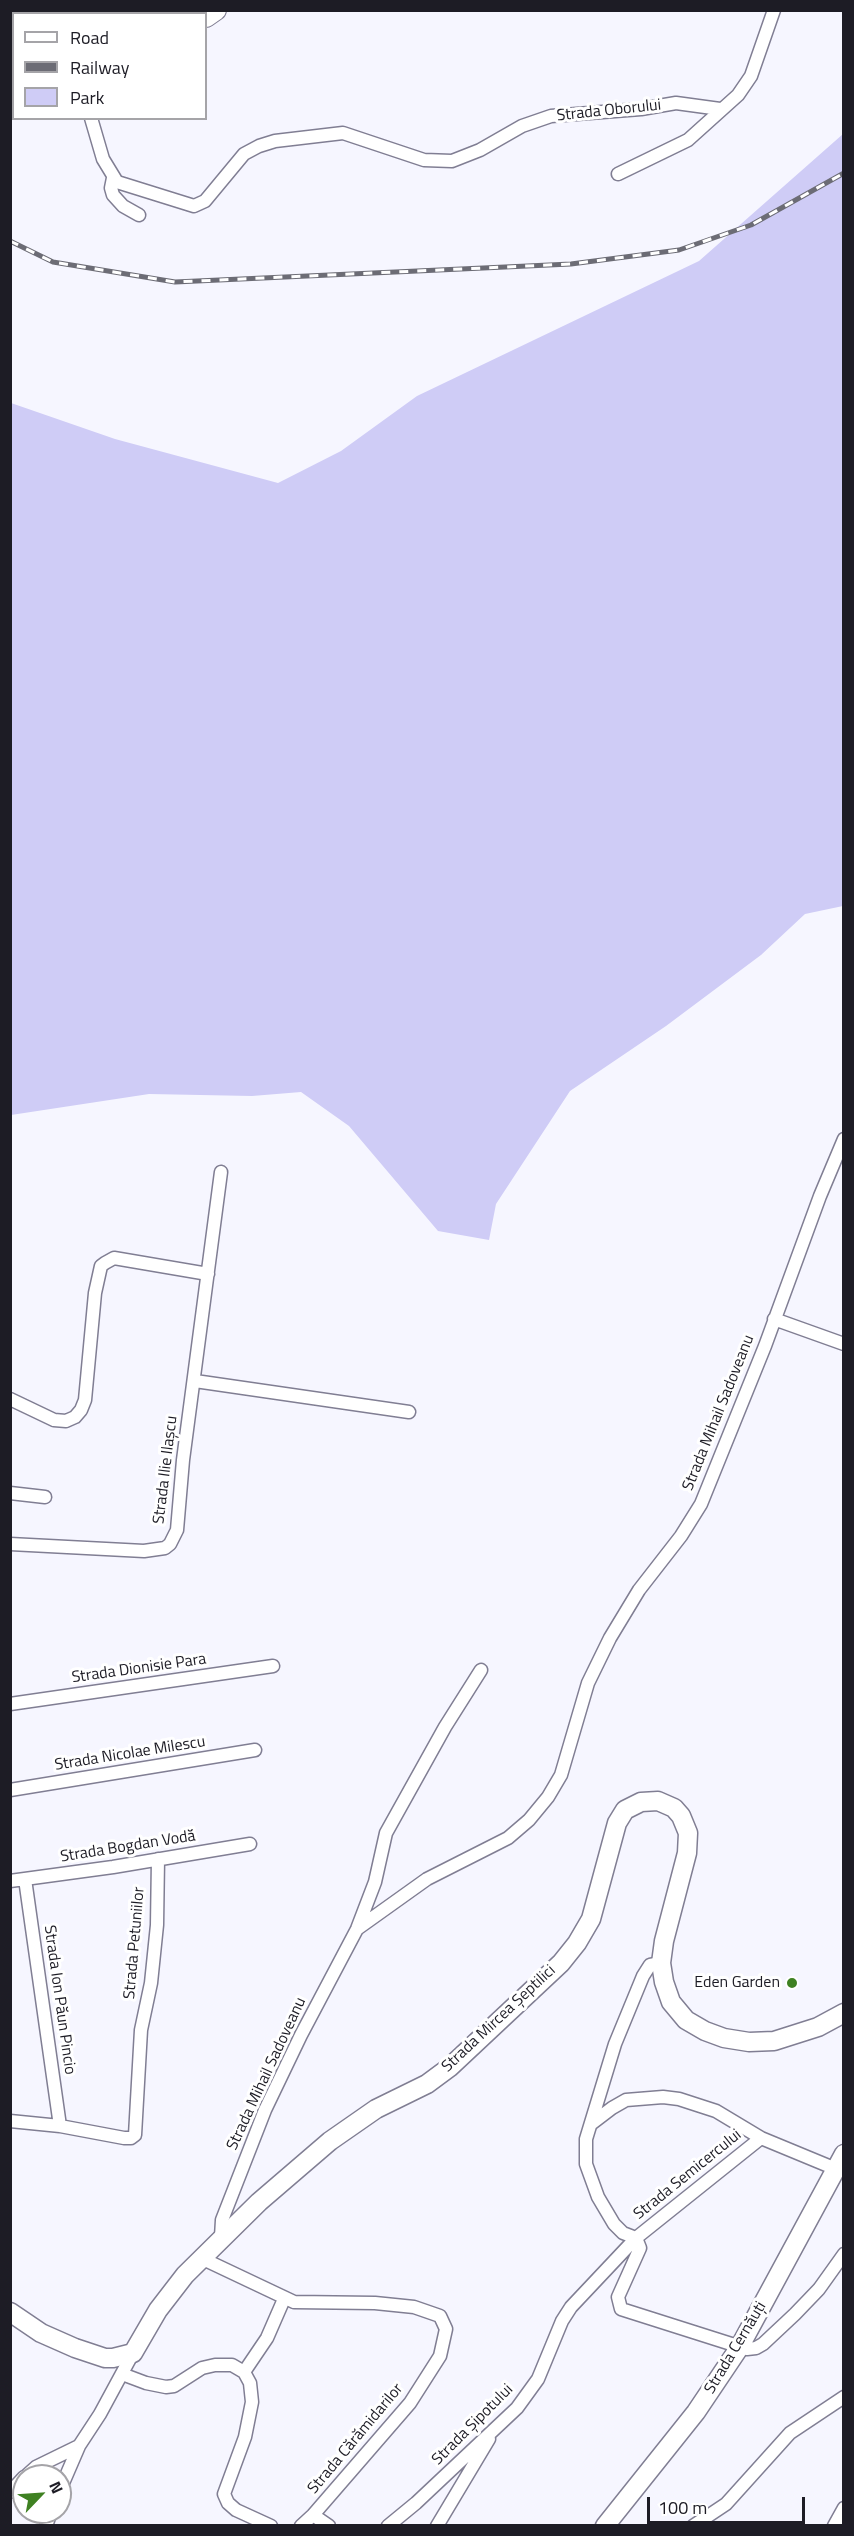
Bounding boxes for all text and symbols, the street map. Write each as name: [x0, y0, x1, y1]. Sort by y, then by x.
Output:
legend: [12, 12, 207, 120]
text: Road: [70, 24, 109, 51]
text: Railway: [70, 54, 129, 81]
text: Park: [70, 84, 104, 111]
street label: Strada Oborului: [556, 96, 662, 126]
street label: Strada Mihail Sadoveanu: [679, 1332, 759, 1494]
street label: Strada Ilie Ilașcu: [150, 1415, 182, 1525]
street label: Strada Dionisie Para: [71, 1650, 207, 1688]
street label: Strada Nicolae Milescu: [53, 1733, 207, 1775]
street label: Strada Bogdan Vodă: [59, 1827, 197, 1867]
street label: Strada Petuniilor: [121, 1886, 149, 2000]
street label: Strada Ion Păun Pincio: [39, 1924, 79, 2076]
street label: Strada Mircea Șeptilici: [438, 1961, 560, 2077]
place label: Eden Garden: [694, 1973, 780, 1993]
marker: Eden Garden: [785, 1976, 799, 1990]
street label: Strada Mihail Sadoveanu: [223, 1995, 311, 2153]
street label: Strada Semicercului: [630, 2126, 746, 2224]
street label: Strada Cernăuți: [701, 2298, 771, 2398]
street label: Strada Cărămidarilor: [304, 2380, 408, 2498]
street label: Strada Șipotului: [429, 2381, 517, 2469]
north arrow: [12, 2464, 72, 2524]
text: N: [43, 2477, 70, 2497]
scale bar: [650, 2485, 808, 2523]
text: 100 m: [658, 2494, 707, 2521]

